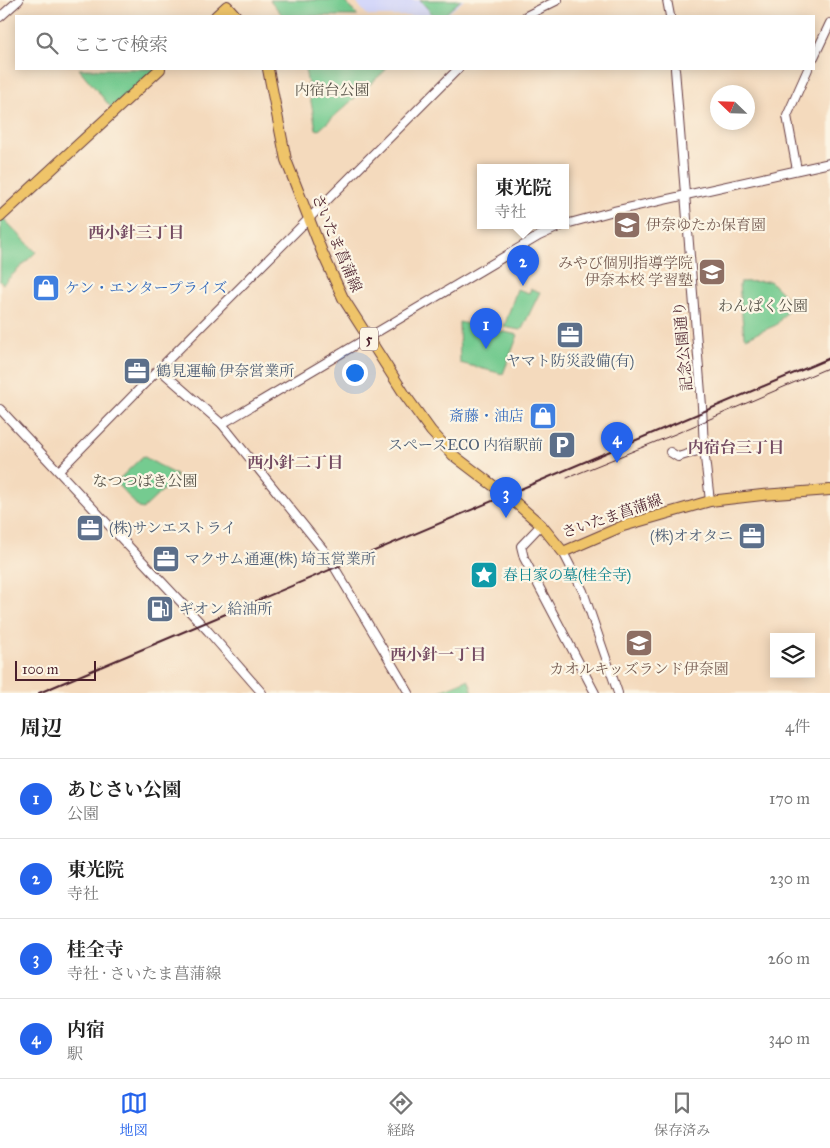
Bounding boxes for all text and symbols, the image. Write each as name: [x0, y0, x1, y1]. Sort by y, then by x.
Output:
search box: [15, 15, 815, 70]
icon: search: [33, 29, 61, 57]
text: ここで検索: [73, 33, 168, 56]
park label: 内宿台公園: [294, 81, 370, 99]
north arrow: [710, 85, 755, 130]
popup: [477, 164, 569, 229]
text: 東光院: [494, 176, 552, 199]
street label: さいたま菖蒲線: [308, 191, 366, 295]
text: 寺社: [494, 202, 527, 221]
school or university icon: 伊奈ゆたか保育園: [612, 210, 642, 240]
place label: 伊奈ゆたか保育園: [646, 216, 766, 234]
district label: 西小針三丁目: [88, 223, 184, 242]
pin: 2: [507, 245, 539, 286]
place label: みやび個別指導学院 伊奈本校 学習塾: [558, 254, 693, 289]
school or university icon: みやび個別指導学院 伊奈本校 学習塾: [697, 257, 727, 287]
shop icon: ケン・エンタープライズ: [31, 273, 61, 303]
place label: ケン・エンタープライズ: [65, 279, 227, 297]
park label: わんぱく公園: [718, 297, 808, 315]
street label: 記念公園通り: [670, 300, 696, 392]
pin: 1: [470, 308, 502, 349]
office icon: ヤマト防災設備(有): [555, 320, 585, 350]
road number: 5: [360, 328, 378, 350]
place label: ヤマト防災設備(有): [506, 352, 634, 371]
office icon: 鶴見運輸 伊奈営業所: [122, 356, 152, 386]
your location: [342, 360, 368, 386]
place label: 鶴見運輸 伊奈営業所: [156, 362, 294, 380]
shop icon: 斎藤・油店: [528, 401, 558, 431]
place label: 斎藤・油店: [449, 407, 524, 425]
pin: 4: [601, 422, 633, 463]
parking icon: スぺースECO 内宿駅前: [547, 430, 577, 460]
place label: スぺースECO 内宿駅前: [388, 436, 543, 454]
district label: 内宿台三丁目: [688, 438, 784, 457]
district label: 西小針二丁目: [247, 453, 343, 472]
park label: なつつばき公園: [92, 472, 198, 490]
pin: 3: [490, 477, 522, 518]
street label: さいたま菖蒲線: [559, 490, 665, 542]
office icon: (株)サンエストライ: [75, 513, 105, 543]
place label: (株)サンエストライ: [109, 519, 236, 538]
office icon: (株)オオタニ: [737, 521, 767, 551]
place label: (株)オオタニ: [650, 527, 733, 546]
office icon: マクサム通運(株) 埼玉営業所: [151, 544, 181, 574]
place label: マクサム通運(株) 埼玉営業所: [185, 550, 376, 569]
place icon: 春日家の墓(桂全寺): [469, 560, 499, 590]
place label: 春日家の墓(桂全寺): [503, 566, 631, 585]
fuel station icon: ギオン 給油所: [145, 594, 175, 624]
place label: ギオン 給油所: [179, 600, 272, 618]
school or university icon: カオルキッズランド伊奈園: [624, 628, 654, 658]
map controls: [770, 633, 815, 678]
button: layers: [770, 633, 815, 678]
district label: 西小針一丁目: [390, 645, 486, 664]
scale bar: [15, 658, 96, 681]
place label: カオルキッズランド伊奈園: [549, 660, 729, 678]
text: 100 m: [22, 661, 59, 678]
text: 周辺: [20, 715, 62, 741]
text: 4件: [785, 717, 810, 736]
text: あじさい公園: [67, 778, 181, 801]
text: 1: [33, 789, 39, 808]
text: 170 m: [769, 789, 810, 808]
text: 公園: [67, 804, 99, 823]
text: 東光院: [67, 858, 124, 881]
text: 2: [32, 869, 40, 888]
text: 230 m: [770, 869, 810, 888]
text: 寺社: [67, 884, 99, 903]
text: 桂全寺: [67, 938, 124, 961]
text: 3: [33, 949, 39, 968]
text: 260 m: [768, 949, 810, 968]
text: 寺社 · さいたま菖蒲線: [67, 964, 221, 983]
text: 内宿: [67, 1018, 105, 1041]
text: 4: [32, 1029, 40, 1048]
text: 340 m: [768, 1029, 810, 1048]
text: 駅: [67, 1044, 83, 1063]
tab: 地図: [120, 1089, 148, 1139]
tab: 経路: [387, 1089, 415, 1139]
tab: 保存済み: [654, 1089, 710, 1139]

